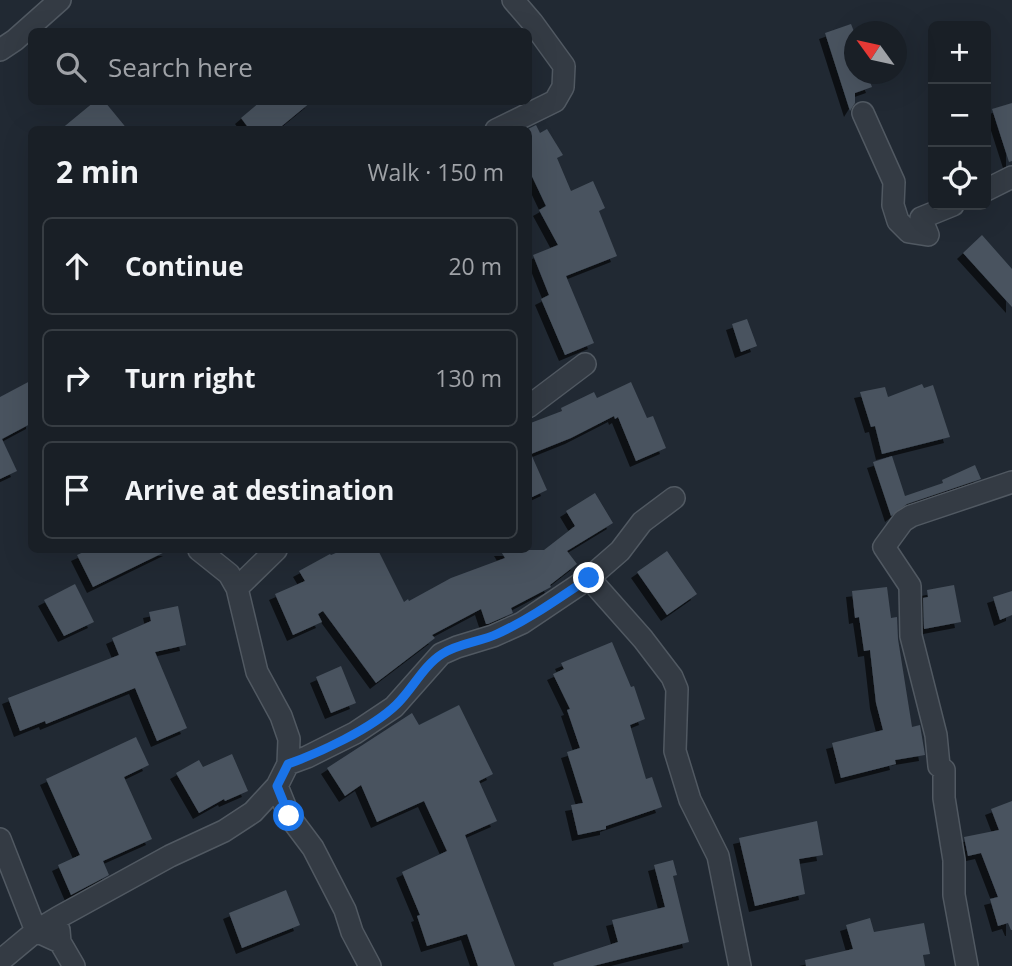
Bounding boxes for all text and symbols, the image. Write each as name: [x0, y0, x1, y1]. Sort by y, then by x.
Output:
north arrow: [844, 21, 907, 84]
map controls: [928, 21, 991, 210]
button: +: [928, 21, 991, 84]
search box: [28, 28, 532, 105]
icon: search: [52, 48, 90, 86]
text: Search here: [108, 49, 253, 85]
button: −: [928, 84, 991, 147]
button: locate: [928, 147, 991, 210]
text: 2 min: [56, 151, 139, 192]
text: Walk · 150 m: [367, 156, 504, 188]
icon: ahead: [58, 247, 96, 285]
text: Continue: [125, 248, 244, 284]
text: 20 m: [448, 250, 502, 282]
icon: right: [58, 359, 96, 397]
text: Turn right: [125, 360, 256, 396]
text: 130 m: [435, 362, 502, 394]
icon: arrive: [58, 471, 96, 509]
text: Arrive at destination: [125, 472, 394, 508]
route end: [573, 562, 604, 593]
route start: [273, 800, 304, 831]

